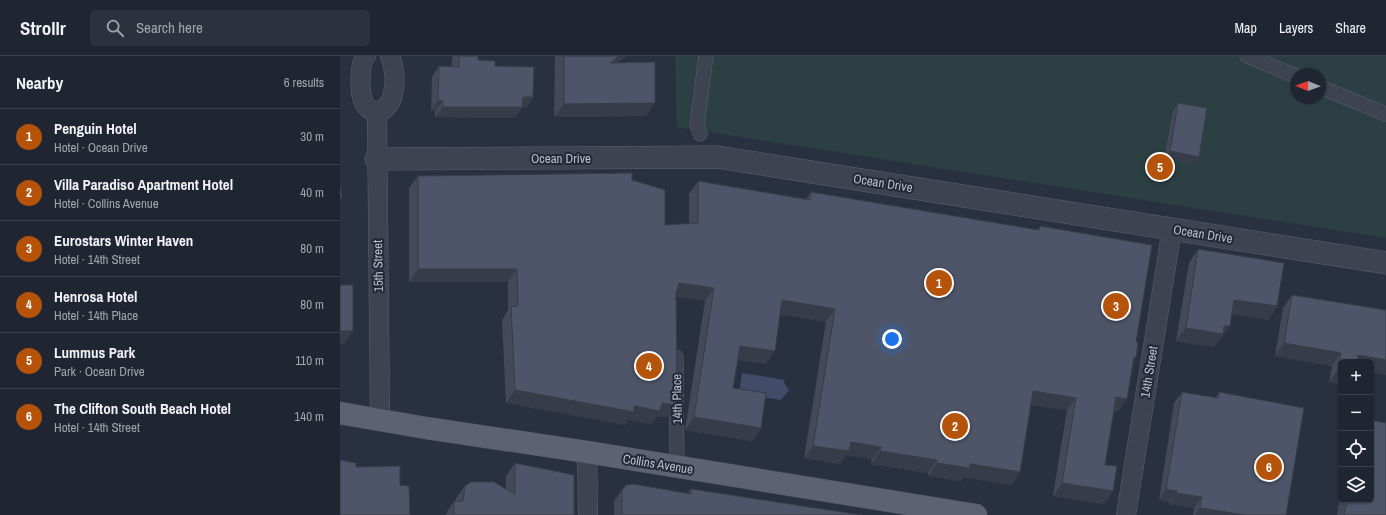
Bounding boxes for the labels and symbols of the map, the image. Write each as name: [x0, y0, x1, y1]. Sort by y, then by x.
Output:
north arrow: [1290, 68, 1326, 104]
street label: Ocean Drive: [531, 150, 591, 167]
pin: 5: [1147, 152, 1173, 182]
street label: Ocean Drive: [852, 170, 914, 196]
street label: Ocean Drive: [1172, 221, 1234, 247]
street label: 15th Street: [369, 240, 387, 292]
pin: 1: [926, 268, 952, 298]
pin: 3: [1103, 291, 1129, 321]
your location: [882, 329, 902, 349]
street label: 14th Street: [1137, 345, 1161, 399]
pin: 4: [636, 351, 662, 381]
street label: 14th Place: [668, 374, 686, 424]
pin: 2: [942, 411, 968, 441]
street label: Collins Avenue: [622, 450, 694, 478]
pin: 6: [1256, 452, 1282, 482]

